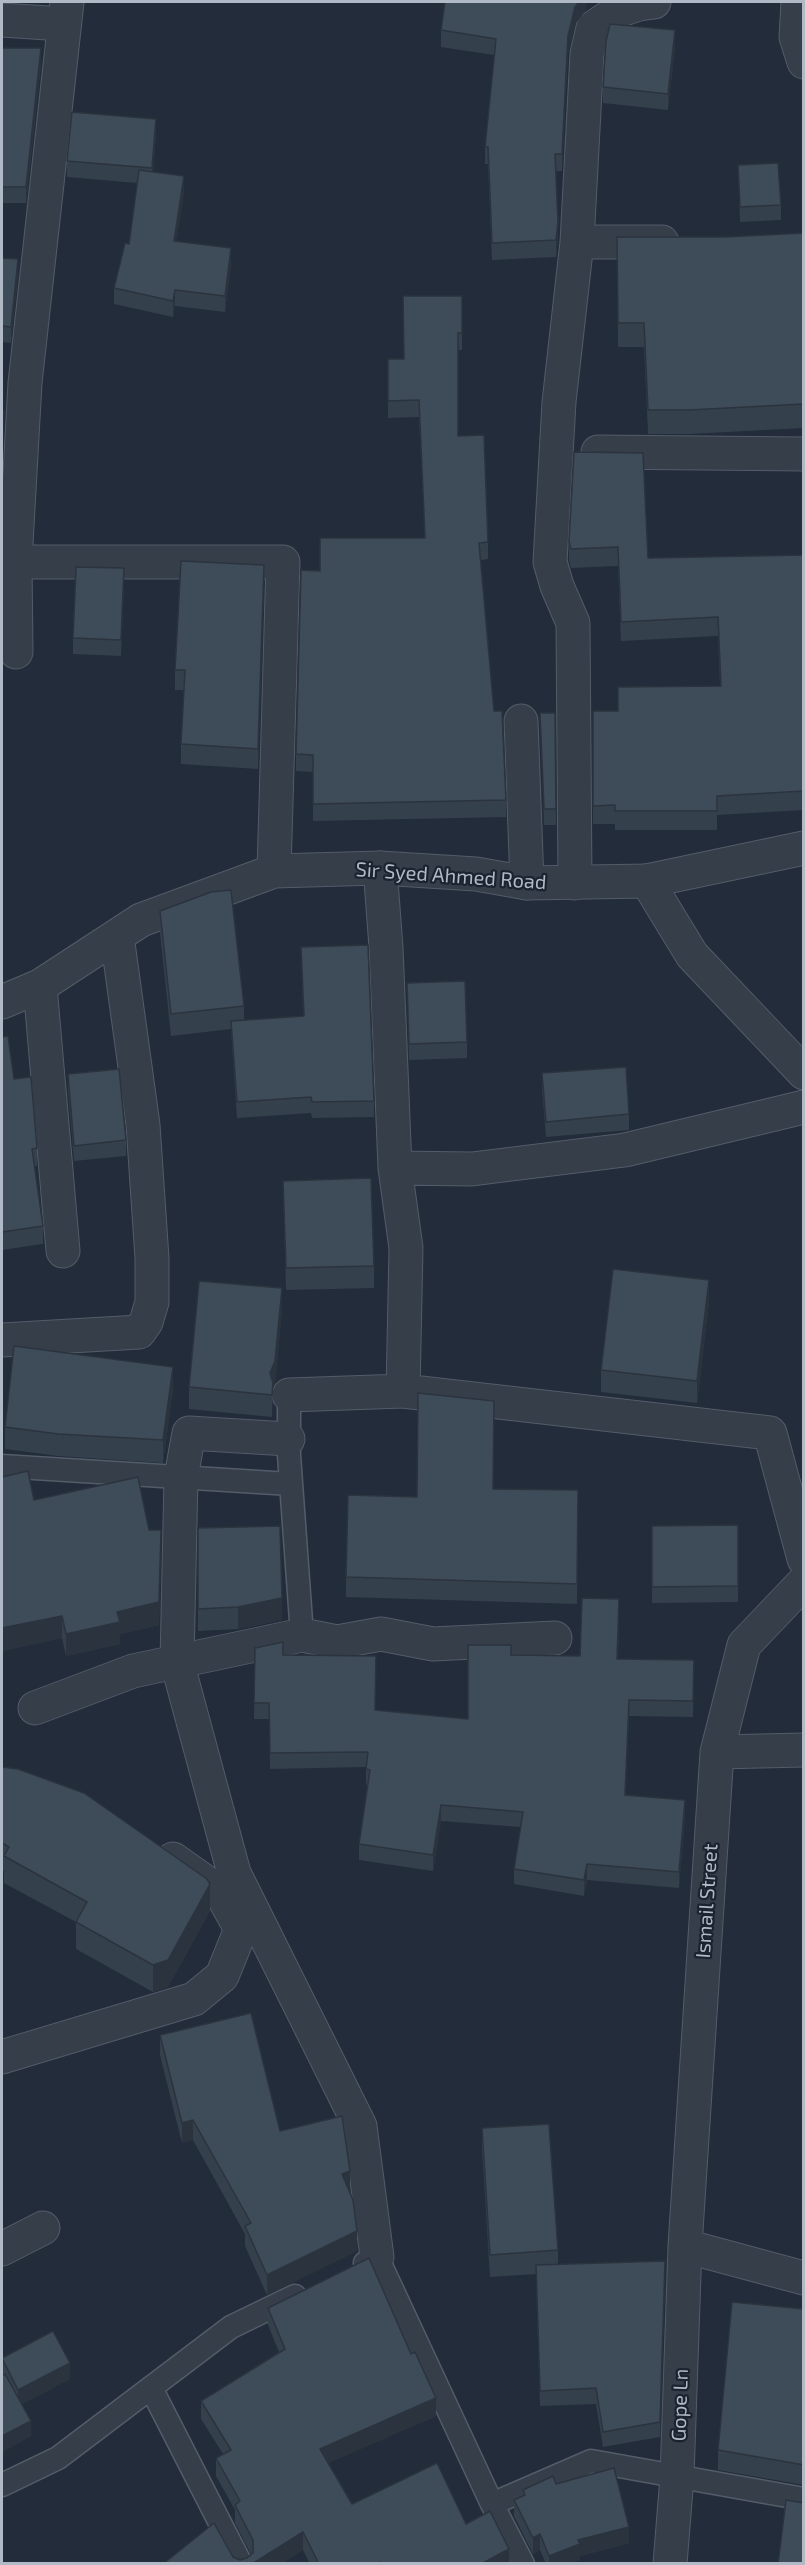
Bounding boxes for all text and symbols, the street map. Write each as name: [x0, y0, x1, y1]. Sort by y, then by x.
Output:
street label: Sir Syed Ahmed Road: [355, 857, 547, 895]
street label: Ismail Street: [691, 1843, 723, 1959]
street label: Gope Ln: [667, 2368, 693, 2442]

